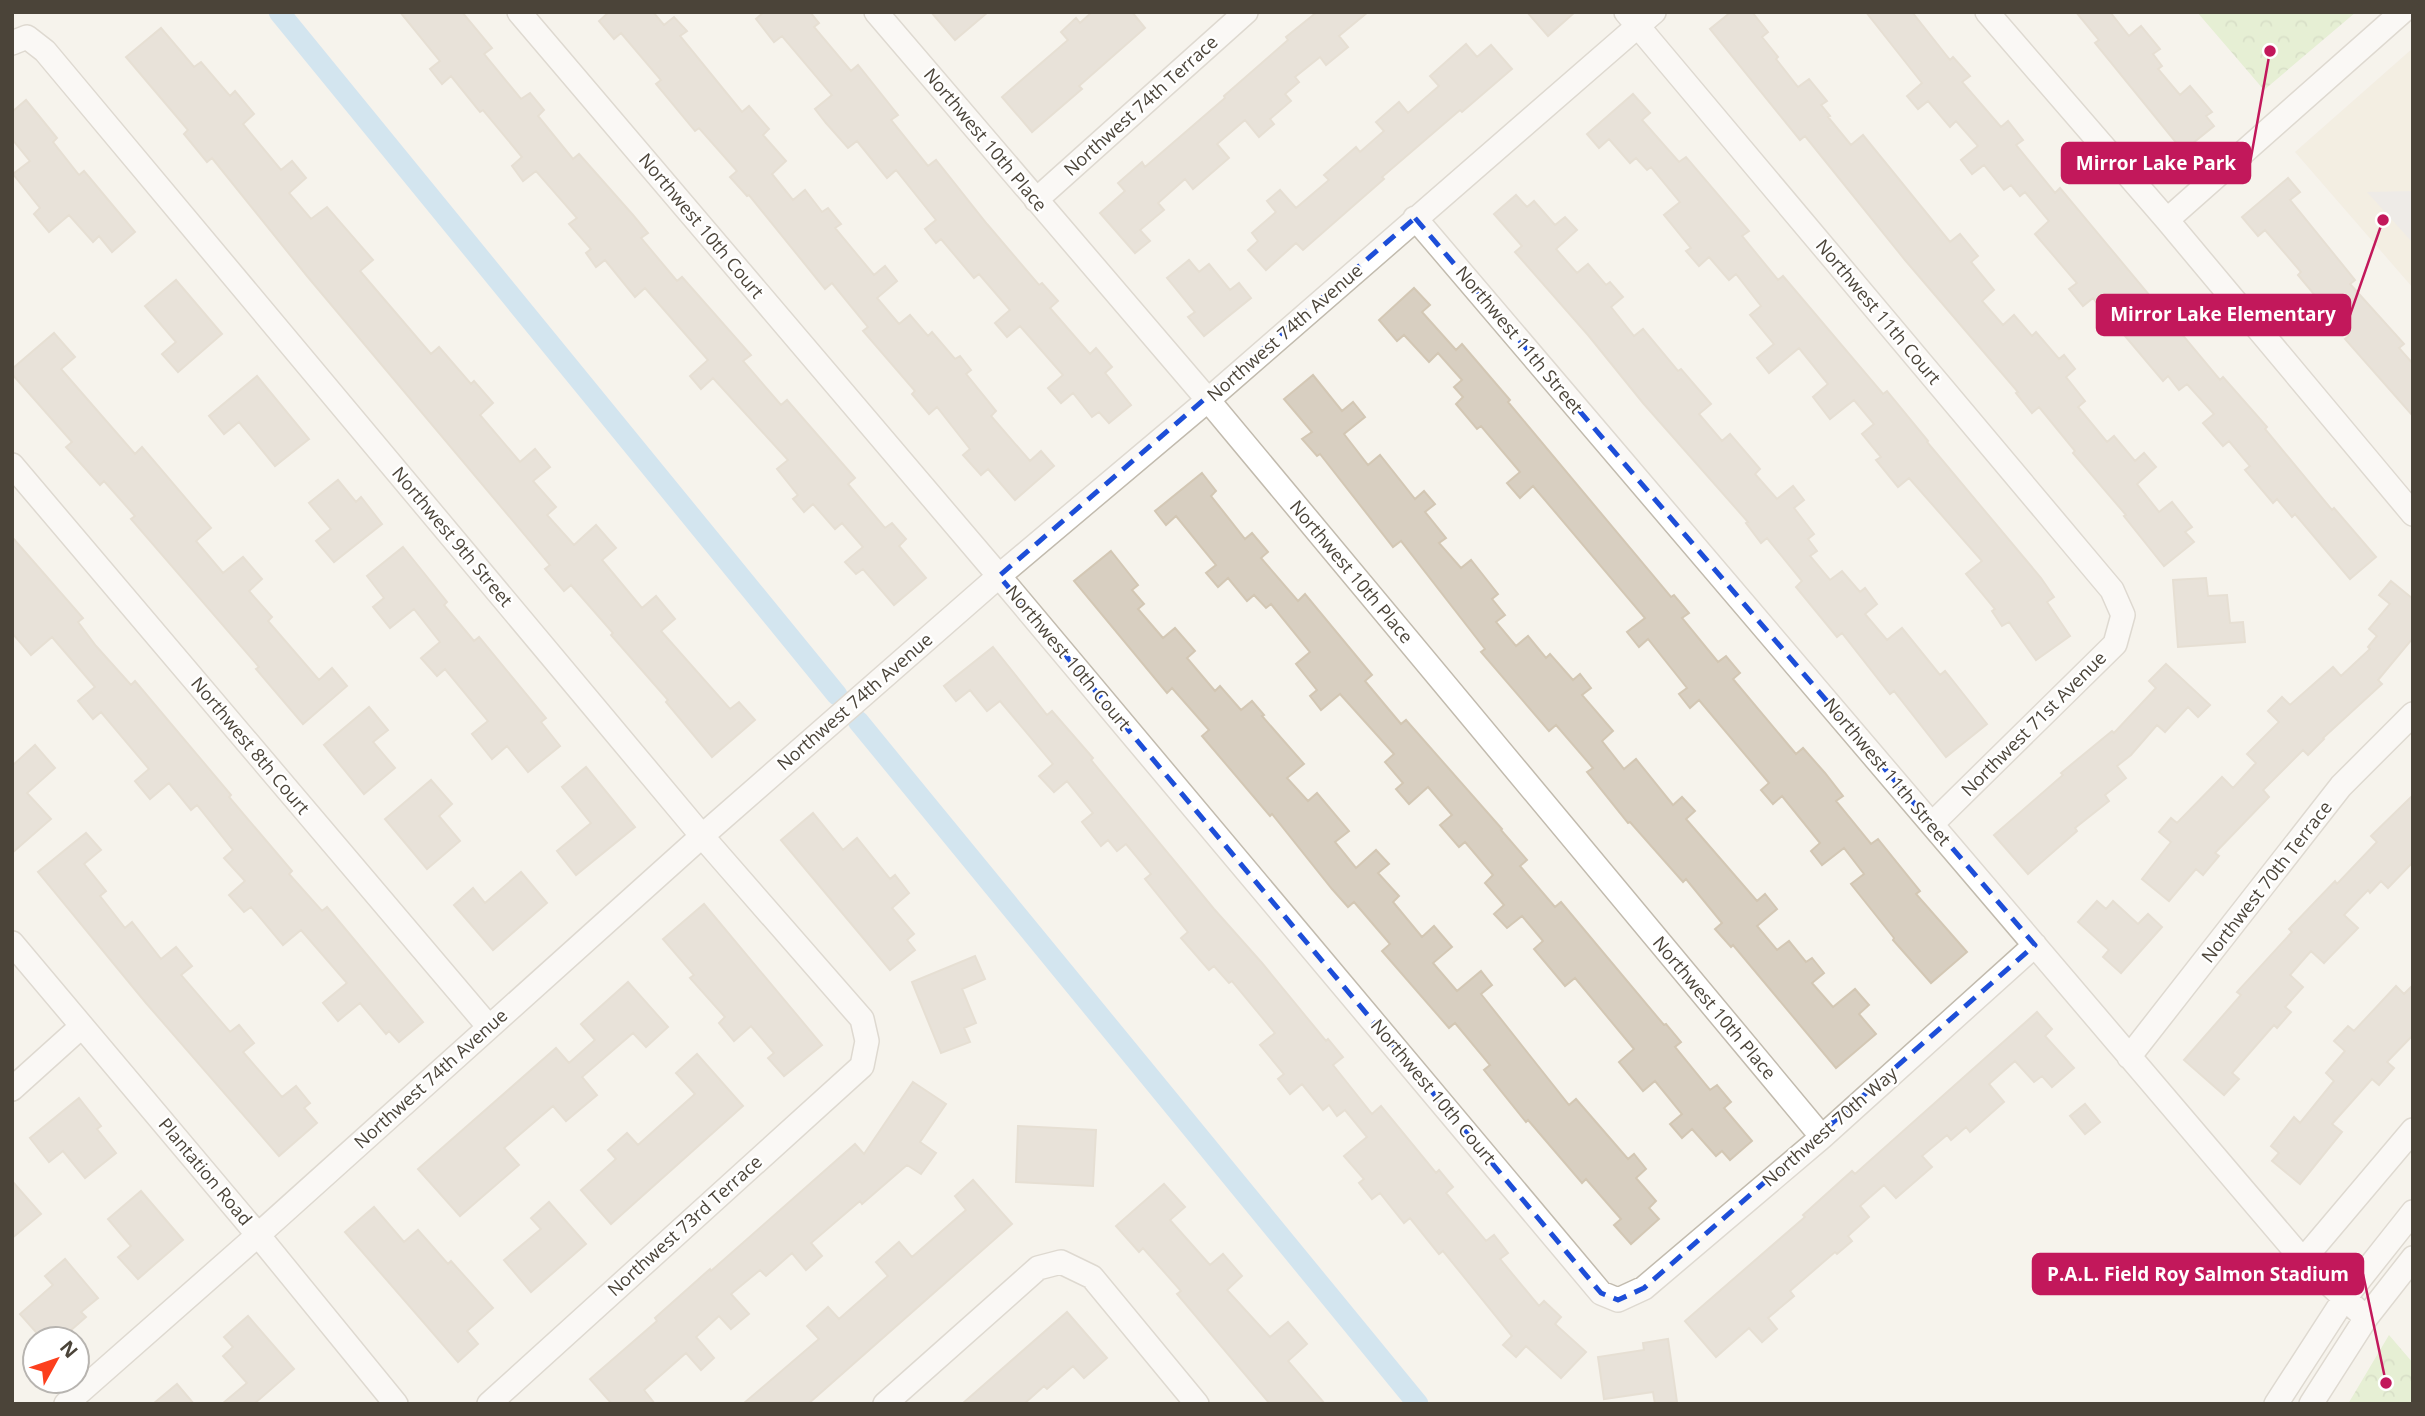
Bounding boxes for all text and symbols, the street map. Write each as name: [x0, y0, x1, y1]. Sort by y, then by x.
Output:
street label: Northwest 74th Terrace: [1058, 30, 1222, 181]
street label: Northwest 10th Place: [919, 63, 1053, 216]
callout: Mirror Lake Park: [2062, 143, 2250, 183]
street label: Northwest 10th Court: [634, 148, 770, 303]
text: Mirror Lake Park: [2076, 150, 2236, 176]
street label: Northwest 11th Court: [1811, 234, 1947, 389]
street label: Northwest 74th Avenue: [1202, 258, 1367, 406]
street label: Northwest 11th Street: [1451, 260, 1589, 418]
callout: Mirror Lake Elementary: [2097, 295, 2350, 335]
text: Mirror Lake Elementary: [2110, 301, 2336, 327]
street label: Northwest 9th Street: [387, 461, 518, 611]
street label: Northwest 10th Place: [1285, 495, 1419, 648]
street label: Northwest 10th Court: [1001, 580, 1137, 735]
street label: Northwest 74th Avenue: [772, 627, 937, 775]
street label: Northwest 71st Avenue: [1956, 646, 2111, 801]
street label: Northwest 8th Court: [186, 672, 315, 819]
street label: Northwest 11th Street: [1819, 692, 1957, 850]
street label: Northwest 70th Terrace: [2195, 796, 2337, 967]
street label: Northwest 10th Place: [1648, 931, 1782, 1084]
street label: Northwest 74th Avenue: [349, 1003, 512, 1154]
street label: Northwest 10th Court: [1366, 1014, 1502, 1169]
street label: Northwest 70th Way: [1757, 1060, 1903, 1191]
street label: Plantation Road: [154, 1113, 258, 1230]
street label: Northwest 73rd Terrace: [602, 1149, 767, 1301]
callout: P.A.L. Field Roy Salmon Stadium: [2033, 1254, 2363, 1294]
text: P.A.L. Field Roy Salmon Stadium: [2047, 1261, 2349, 1287]
north arrow: [21, 1325, 91, 1395]
text: N: [54, 1335, 84, 1363]

